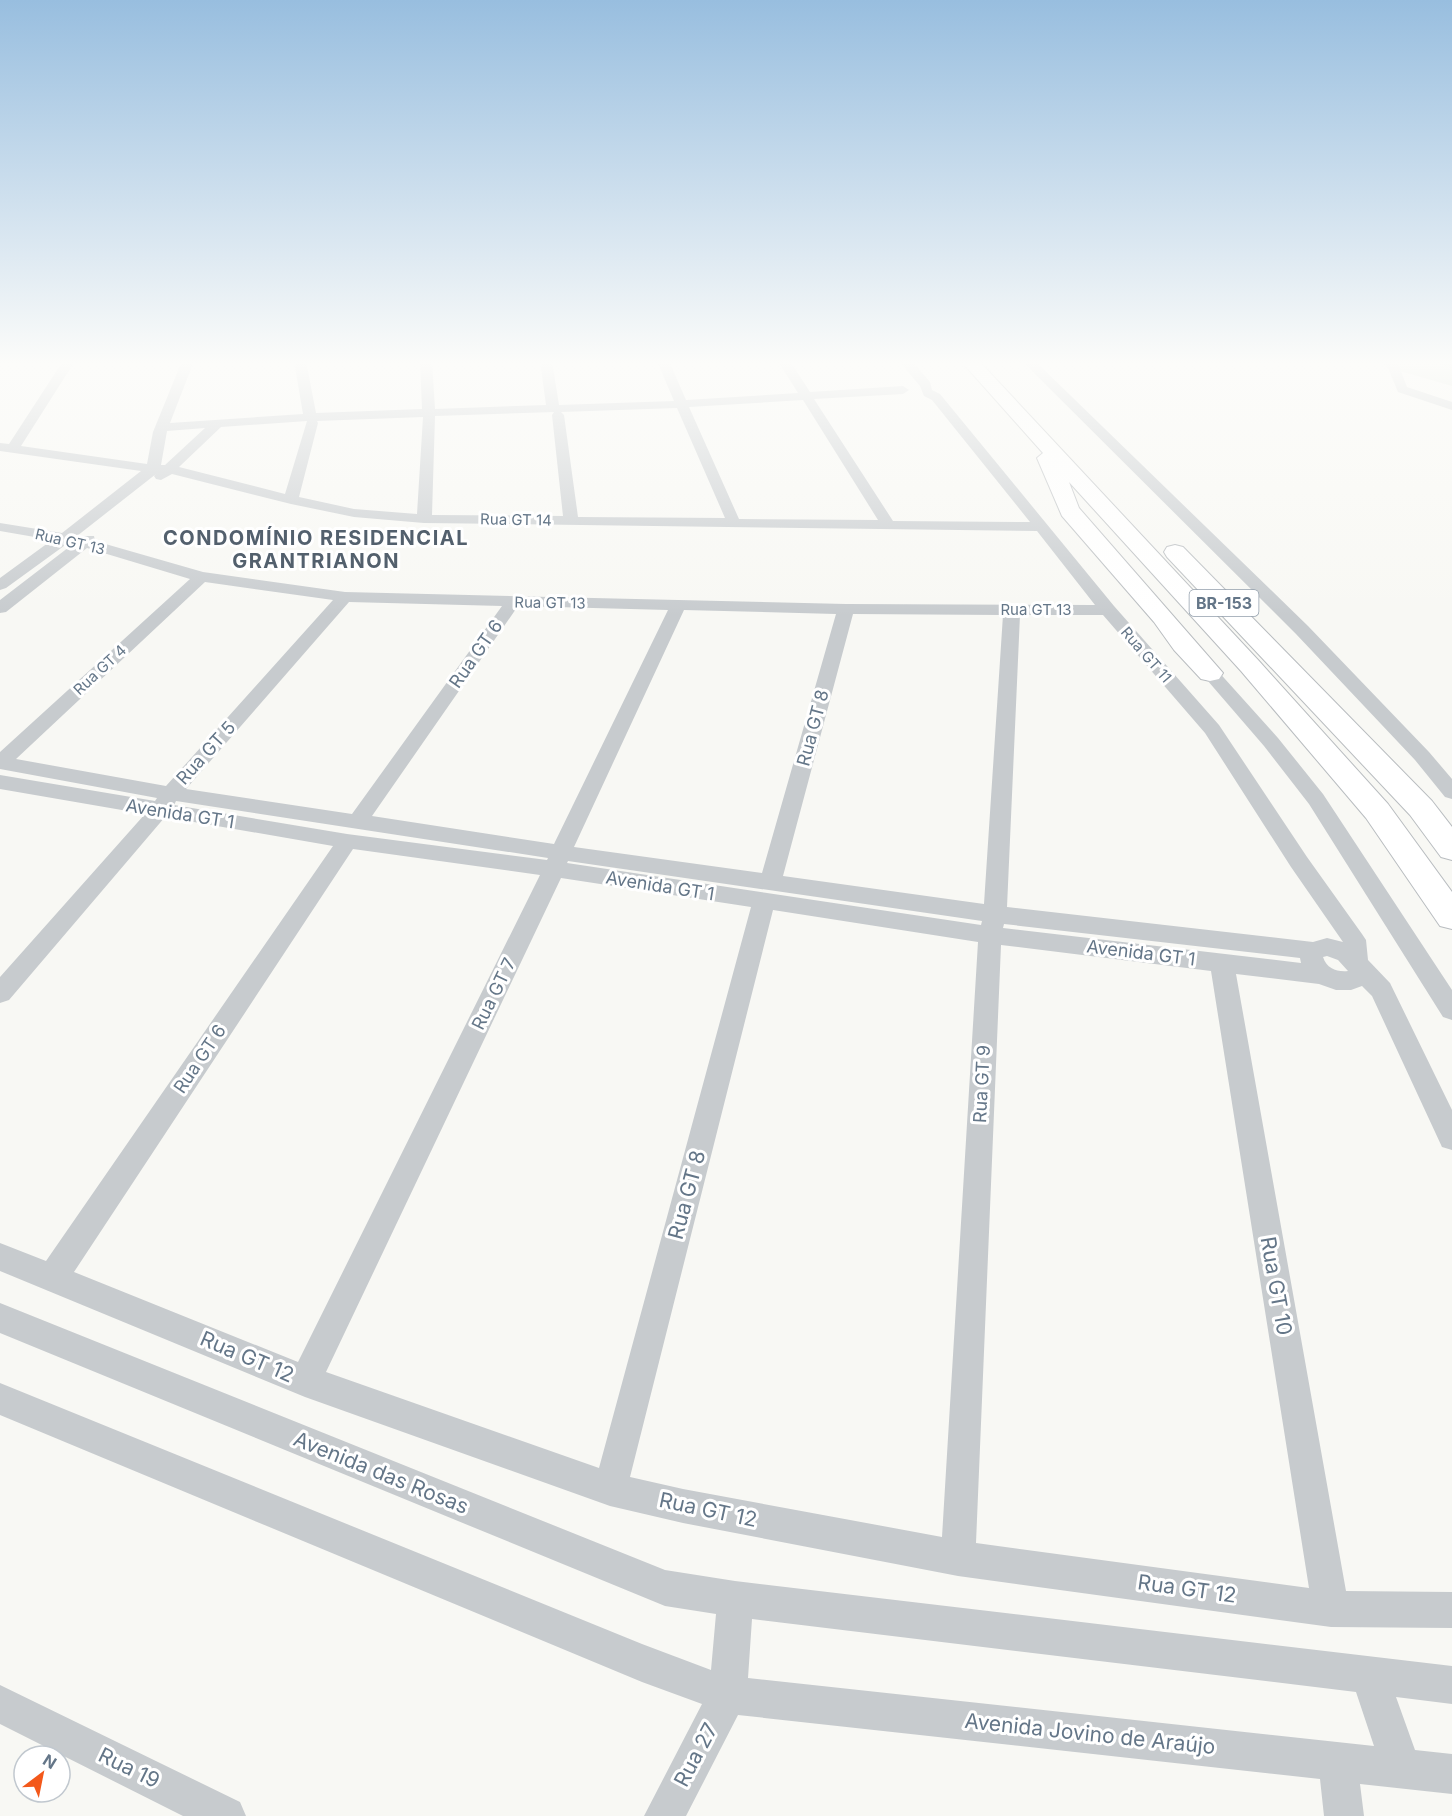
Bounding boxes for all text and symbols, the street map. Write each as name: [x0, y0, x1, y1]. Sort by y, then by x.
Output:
street label: Rua GT 14: [480, 509, 552, 530]
street label: Rua GT 13: [33, 524, 107, 559]
district label: CONDOMÍNIO RESIDENCIAL GRANTRIANON: [163, 525, 469, 573]
road number: BR-153: [1190, 590, 1258, 616]
street label: Rua GT 13: [514, 592, 586, 613]
street label: Rua GT 13: [1000, 600, 1072, 619]
street label: Rua GT 6: [445, 616, 507, 692]
street label: Rua GT 11: [1117, 623, 1176, 687]
street label: Rua GT 4: [69, 640, 130, 699]
street label: Rua GT 8: [792, 687, 833, 768]
street label: Rua GT 5: [172, 717, 240, 789]
street label: Avenida GT 1: [124, 795, 236, 832]
street label: Avenida GT 1: [604, 867, 716, 904]
street label: Avenida GT 1: [1085, 935, 1197, 970]
street label: Rua GT 7: [467, 954, 520, 1033]
street label: Rua GT 6: [169, 1020, 230, 1097]
street label: Rua GT 9: [969, 1044, 994, 1124]
street label: Rua GT 8: [663, 1148, 710, 1242]
street label: Rua GT 10: [1256, 1235, 1297, 1337]
street label: Rua GT 12: [197, 1326, 298, 1387]
street label: Avenida das Rosas: [290, 1426, 472, 1519]
street label: Rua GT 12: [657, 1487, 759, 1532]
street label: Rua GT 12: [1136, 1569, 1238, 1608]
street label: Avenida Jovino de Araújo: [963, 1708, 1217, 1759]
street label: Rua 27: [668, 1719, 723, 1791]
street label: Rua 19: [94, 1742, 164, 1793]
north arrow: [12, 1744, 72, 1804]
text: N: [39, 1750, 60, 1773]

